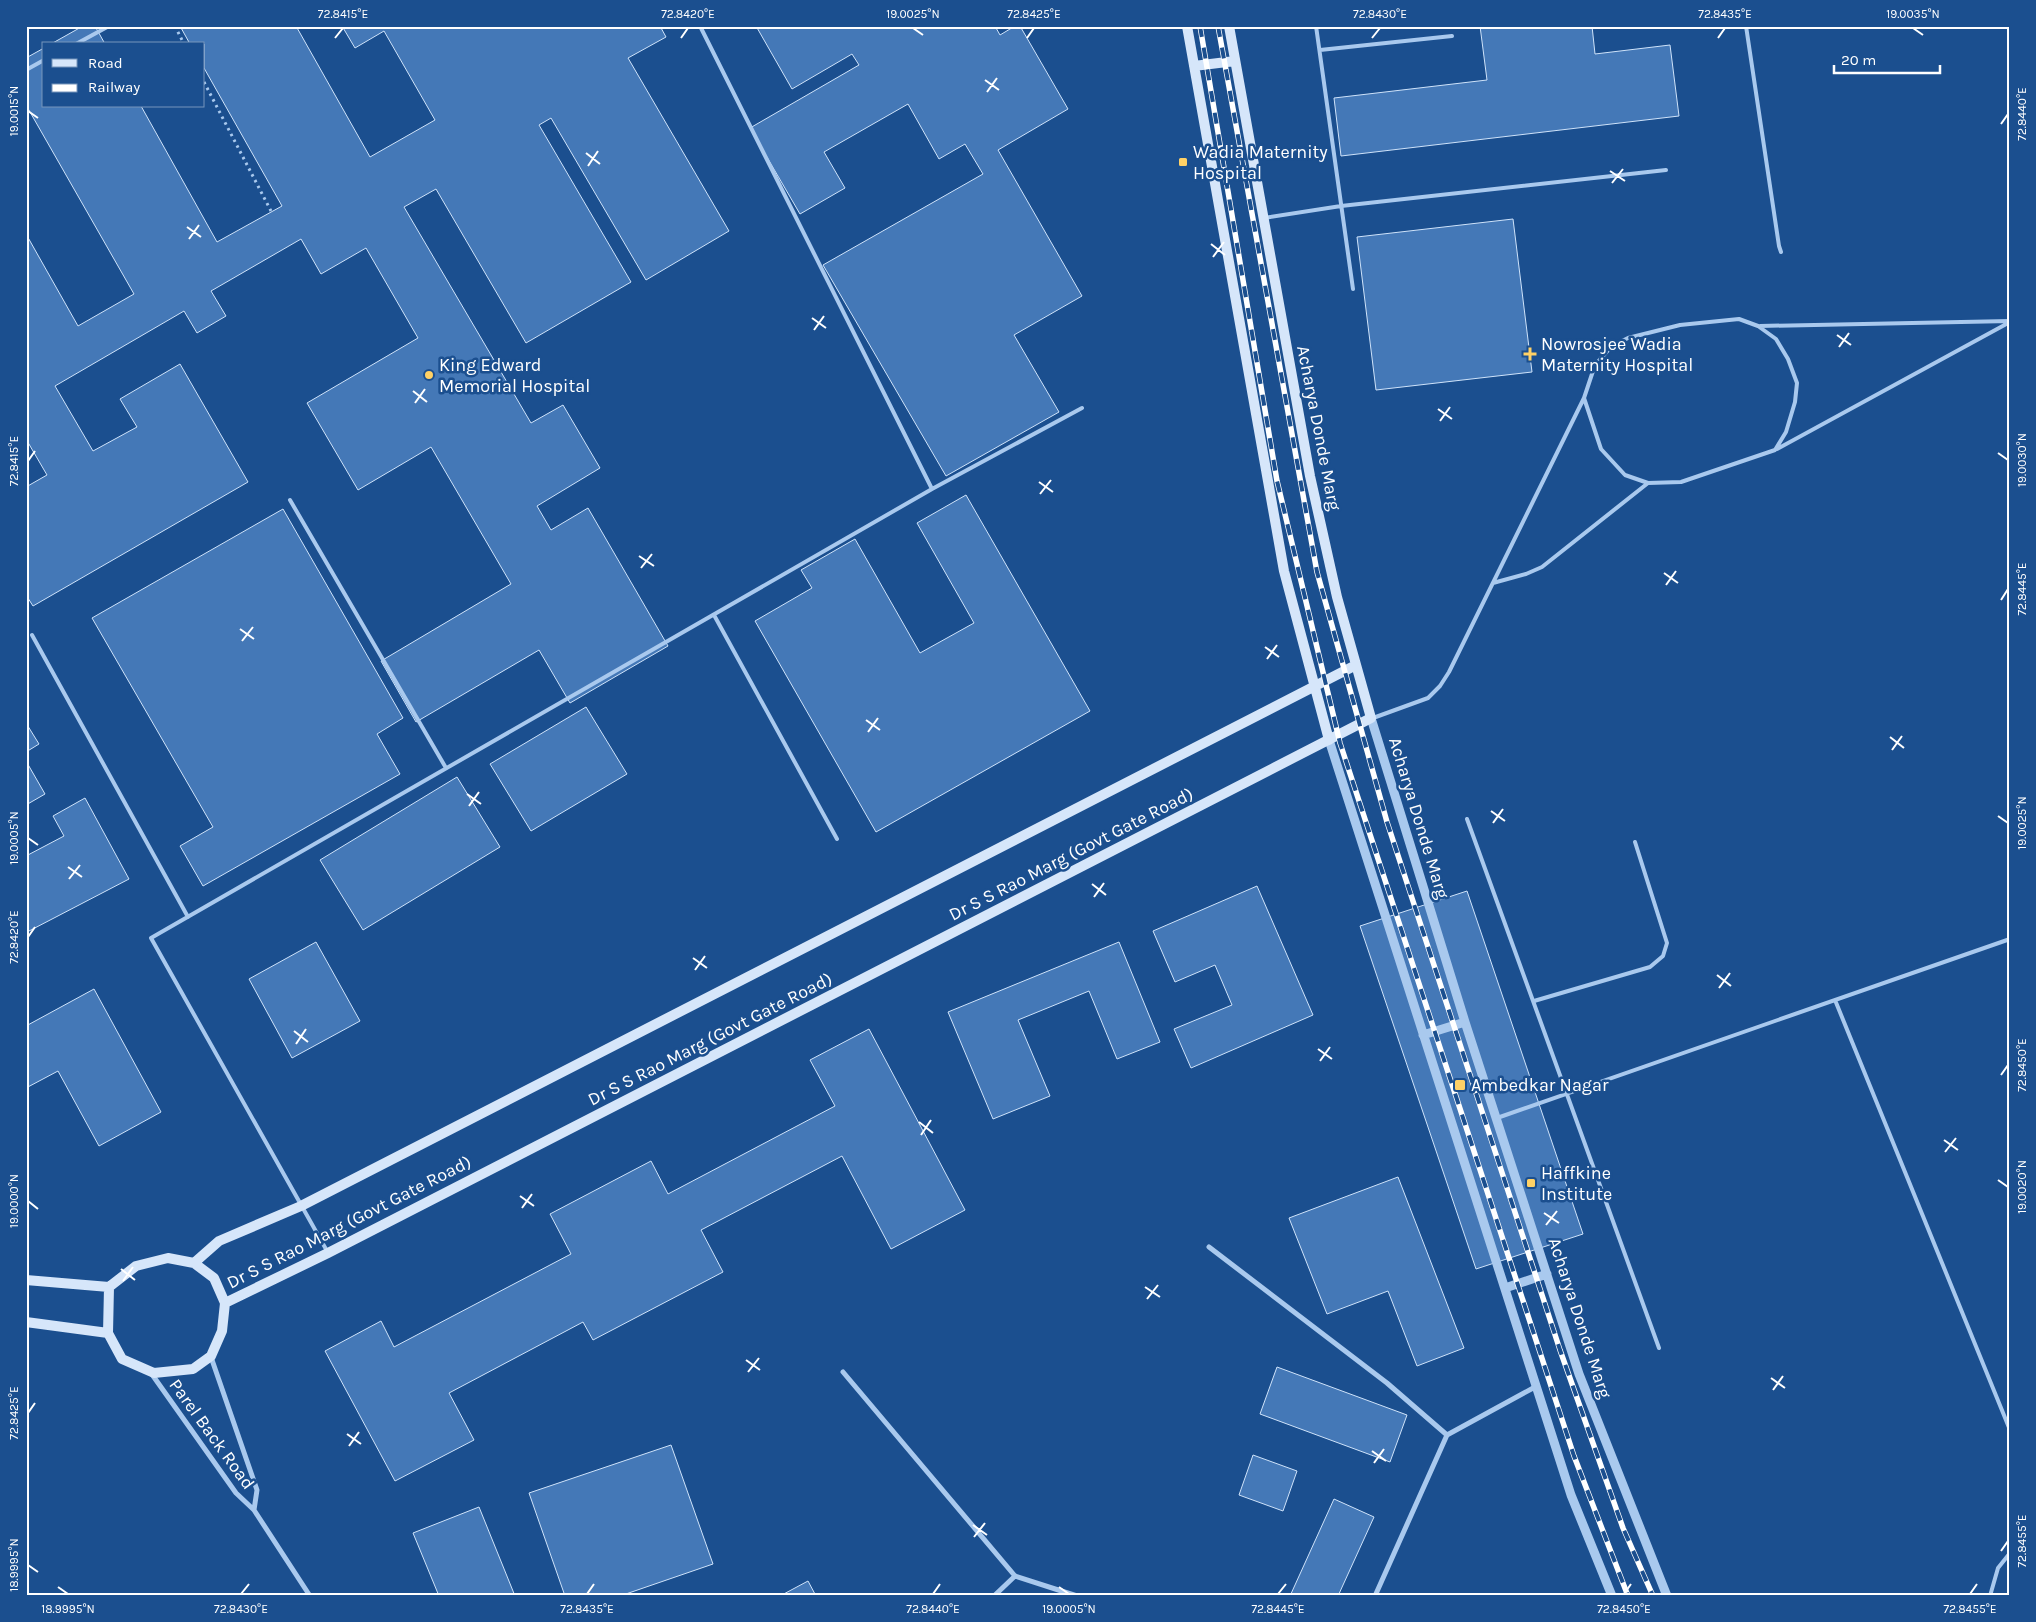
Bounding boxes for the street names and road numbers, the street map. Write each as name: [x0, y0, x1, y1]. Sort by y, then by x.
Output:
street label: Acharya Donde Marg: [1292, 344, 1346, 512]
street label: Acharya Donde Marg: [1384, 735, 1454, 901]
street label: Dr S S Rao Marg (Govt Gate Road): [945, 783, 1197, 925]
street label: Dr S S Rao Marg (Govt Gate Road): [584, 968, 836, 1110]
street label: Dr S S Rao Marg (Govt Gate Road): [223, 1151, 475, 1293]
street label: Acharya Donde Marg: [1544, 1235, 1616, 1401]
street label: Parel Back Road: [165, 1374, 259, 1494]

